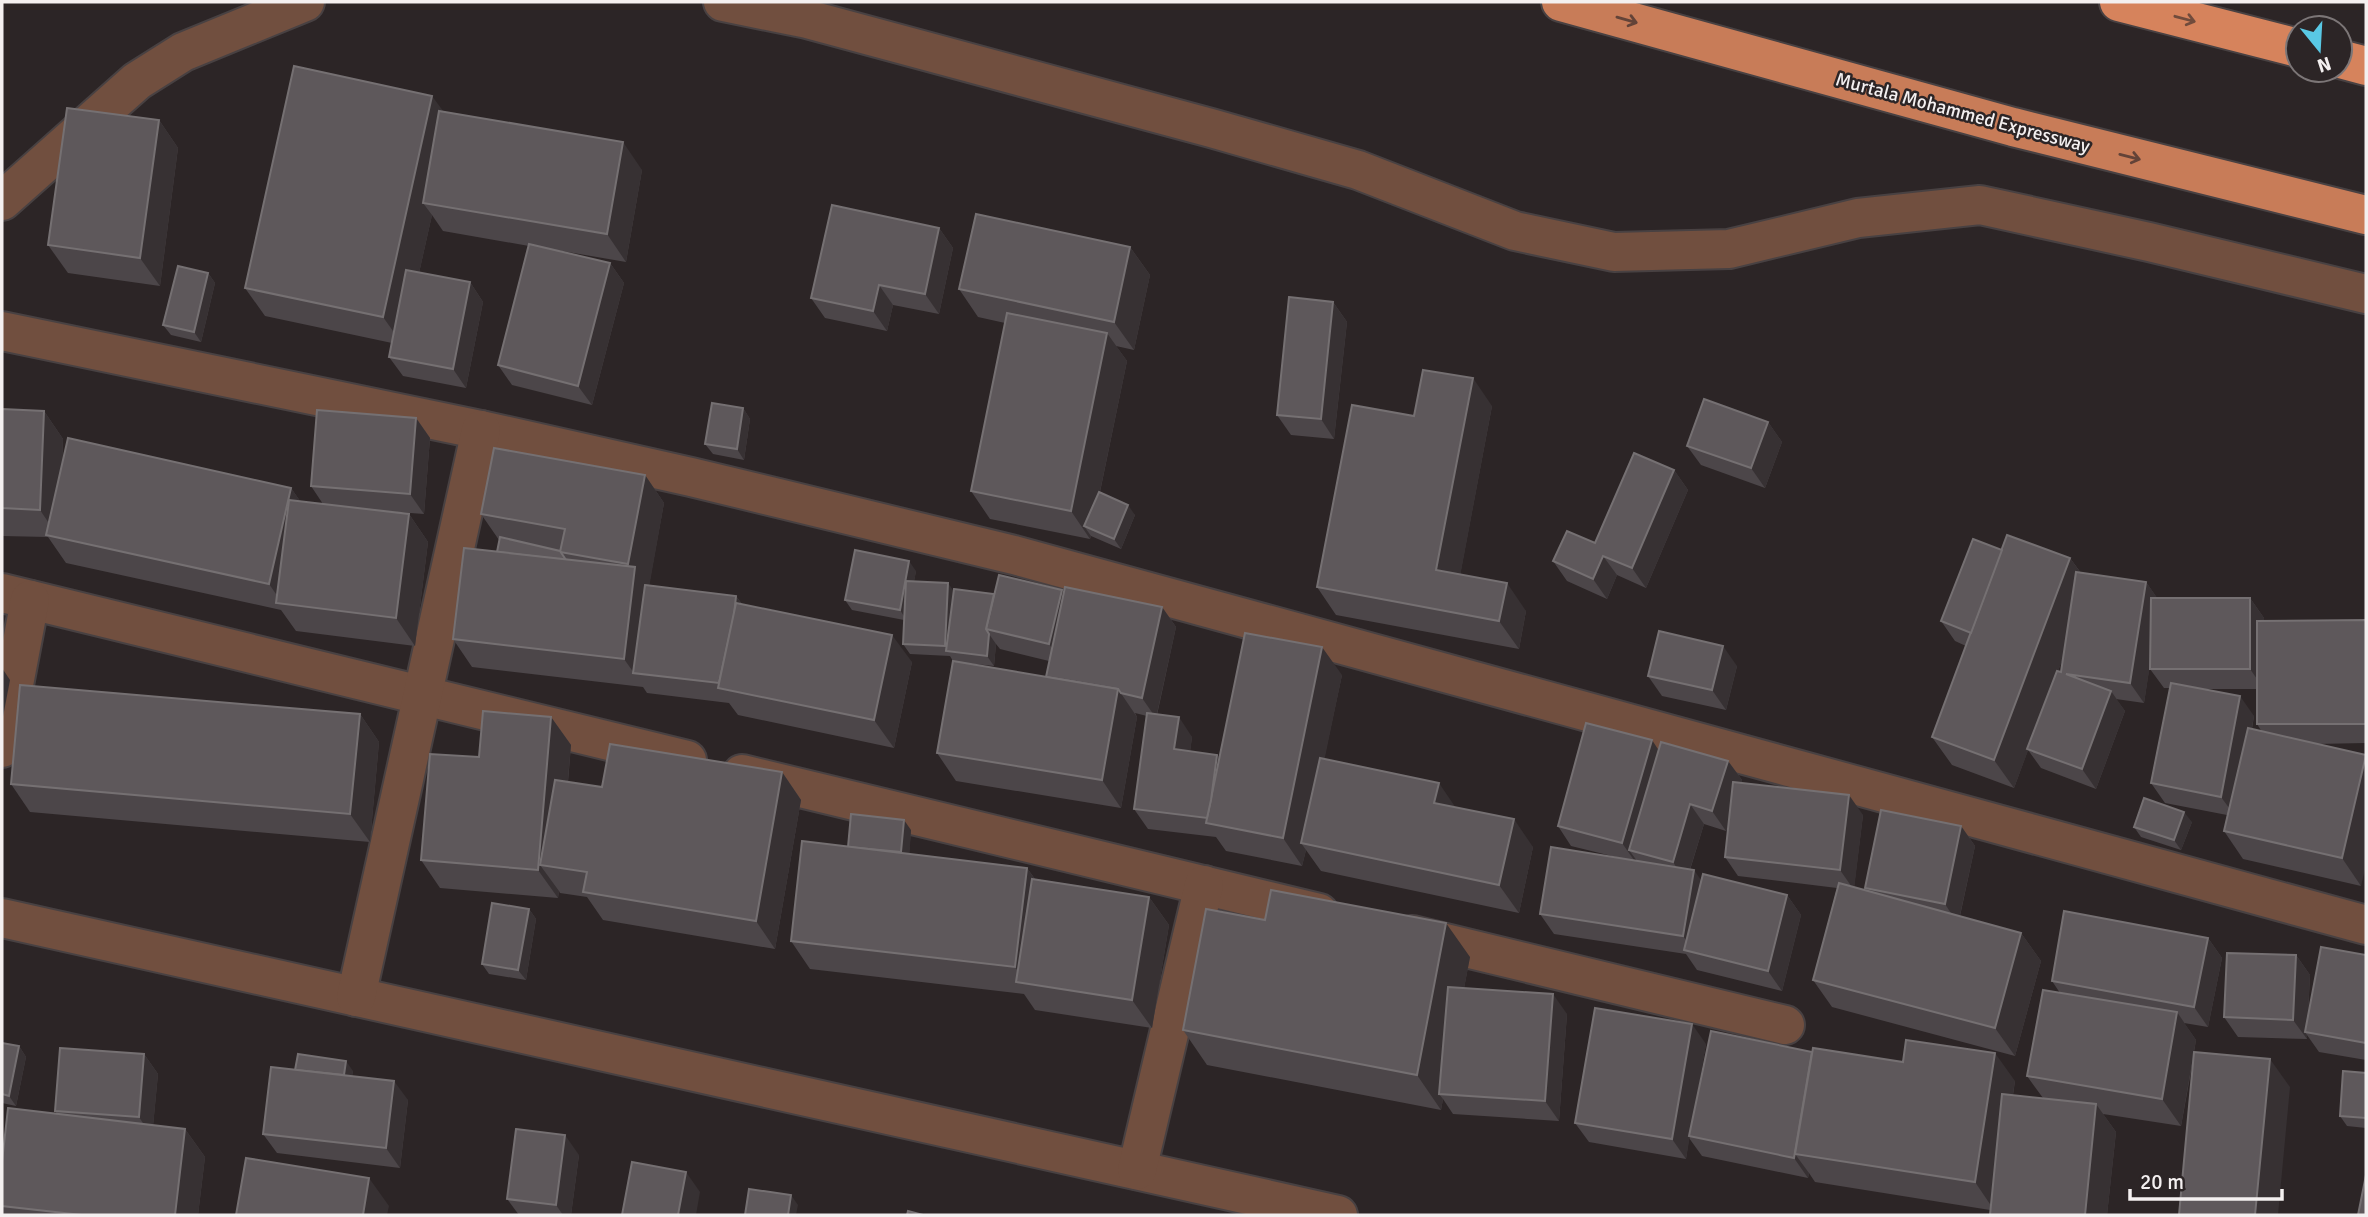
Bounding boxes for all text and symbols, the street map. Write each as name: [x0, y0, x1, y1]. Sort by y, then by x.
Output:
one-way arrow: [2173, 13, 2196, 26]
one-way arrow: [1615, 14, 1638, 27]
north arrow: [2284, 14, 2354, 84]
text: N: [2314, 51, 2334, 78]
street label: Murtala Mohammed Expressway: [1833, 67, 2093, 159]
one-way arrow: [2118, 151, 2141, 164]
scale bar: [2130, 1158, 2282, 1202]
text: 20 m: [2140, 1169, 2184, 1195]

